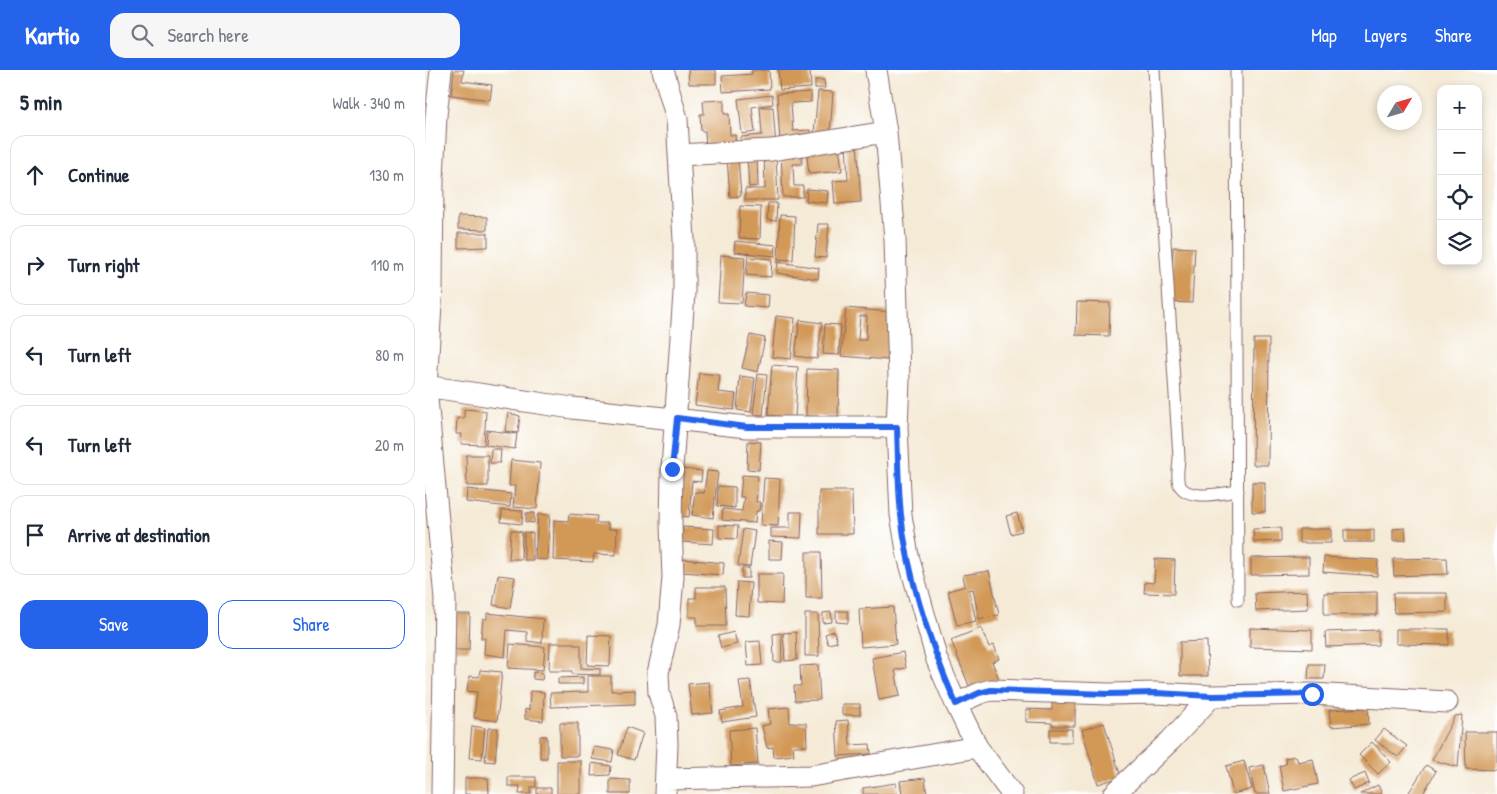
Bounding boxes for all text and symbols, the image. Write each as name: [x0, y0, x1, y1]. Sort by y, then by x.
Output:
search box: [110, 13, 460, 58]
text: Kartio: [25, 19, 80, 51]
icon: search: [128, 21, 156, 49]
text: Search here: [168, 22, 249, 48]
text: Map: [1311, 23, 1337, 48]
text: Layers: [1365, 23, 1407, 48]
text: Share: [1435, 23, 1472, 48]
north arrow: [1377, 85, 1422, 130]
map controls: [1437, 85, 1482, 265]
button: +: [1437, 85, 1482, 130]
text: 5 min: [20, 88, 62, 117]
text: Walk · 340 m: [333, 92, 405, 114]
button: −: [1437, 130, 1482, 175]
icon: ahead: [21, 161, 49, 189]
text: Continue: [68, 162, 129, 188]
text: 130 m: [369, 164, 404, 186]
button: locate: [1437, 175, 1482, 220]
button: layers: [1437, 220, 1482, 265]
icon: right: [21, 251, 49, 279]
text: Turn right: [68, 252, 139, 278]
text: 110 m: [371, 254, 404, 276]
icon: left: [21, 341, 49, 369]
text: Turn left: [68, 342, 131, 368]
text: 80 m: [375, 344, 404, 366]
icon: left: [21, 431, 49, 459]
text: Turn left: [68, 432, 131, 458]
text: 20 m: [375, 434, 404, 456]
route end: [661, 458, 684, 481]
icon: arrive: [21, 521, 49, 549]
text: Arrive at destination: [68, 522, 210, 548]
button: Save: [20, 600, 208, 649]
button: Share: [218, 600, 405, 649]
route start: [1301, 683, 1324, 706]

